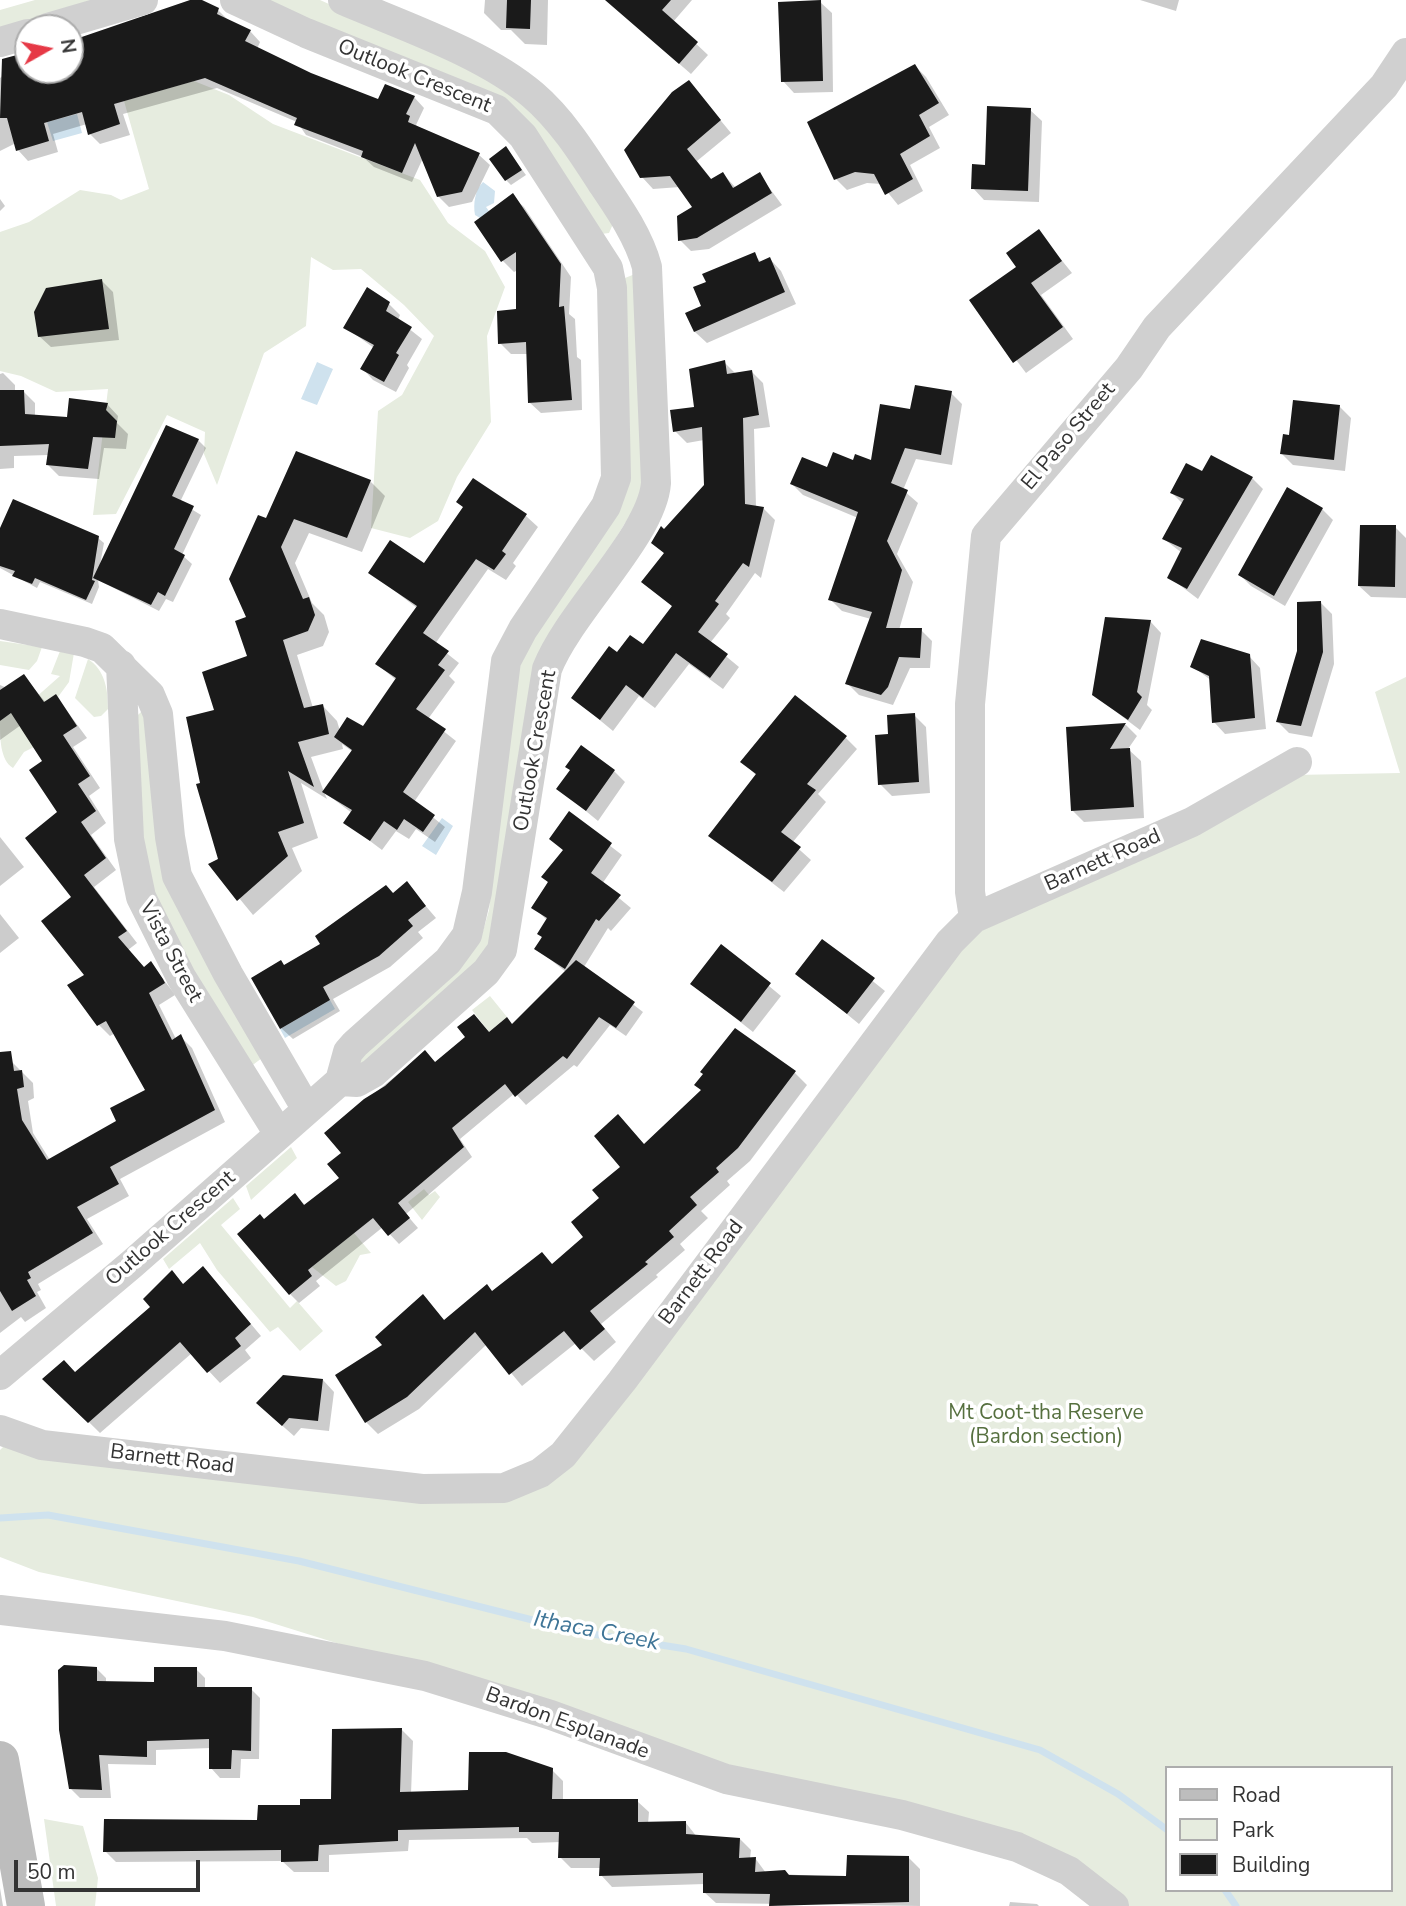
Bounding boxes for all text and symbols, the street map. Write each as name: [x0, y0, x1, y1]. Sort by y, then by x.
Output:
north arrow: [14, 14, 84, 84]
street label: Outlook Crescent: [334, 35, 494, 119]
text: N: [54, 37, 82, 55]
street label: El Paso Street: [1017, 378, 1121, 496]
street label: Outlook Crescent: [509, 668, 563, 834]
street label: Barnett Road: [1041, 824, 1165, 898]
street label: Vista Street: [133, 897, 207, 1007]
street label: Outlook Crescent: [101, 1166, 241, 1292]
street label: Barnett Road: [654, 1216, 750, 1330]
park label: Mt Coot-tha Reserve (Bardon section): [948, 1401, 1144, 1451]
street label: Barnett Road: [109, 1440, 235, 1480]
water label: Ithaca Creek: [531, 1606, 661, 1658]
street label: Bardon Esplanade: [482, 1683, 652, 1765]
legend: [1164, 1766, 1392, 1892]
text: Road: [1232, 1781, 1281, 1809]
text: Park: [1232, 1816, 1274, 1844]
scale bar: [18, 1846, 203, 1890]
text: Building: [1232, 1851, 1310, 1879]
text: 50 m: [27, 1858, 76, 1886]

